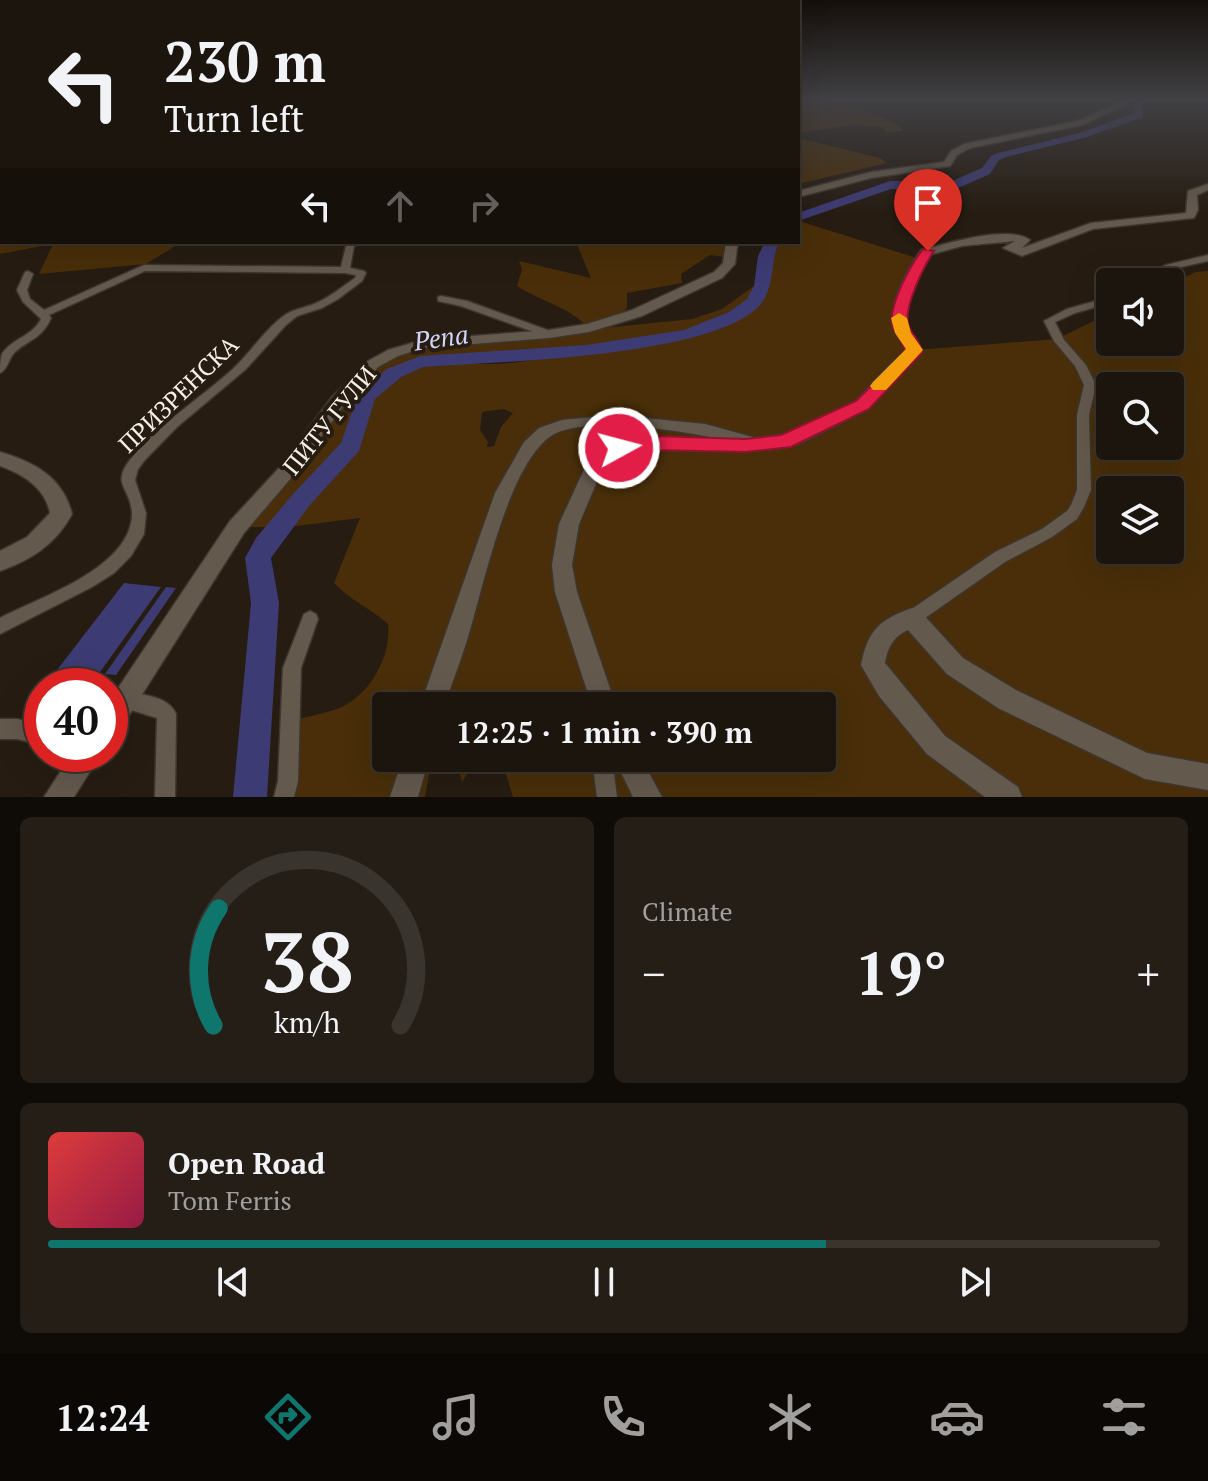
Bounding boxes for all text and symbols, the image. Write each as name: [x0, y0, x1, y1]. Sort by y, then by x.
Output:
text: 230 m: [164, 24, 326, 98]
icon: left: [32, 32, 136, 136]
text: Turn left: [164, 95, 304, 142]
pin: [894, 169, 962, 251]
icon: arrive: [906, 181, 950, 225]
icon: left: [294, 184, 338, 228]
icon: ahead: [378, 184, 422, 228]
icon: right: [462, 184, 506, 228]
map controls: [1096, 268, 1184, 564]
button: sound: [1096, 268, 1184, 356]
water label: Pena: [410, 316, 471, 358]
street label: ПРИЗРЕНСКА: [111, 328, 245, 459]
street label: ПИТУ ГУЛИ: [275, 359, 383, 481]
button: search: [1096, 372, 1184, 460]
position arrow: [577, 406, 661, 490]
button: layers: [1096, 476, 1184, 564]
speed limit sign: 40: [24, 668, 128, 772]
text: 12:25 · 1 min · 390 m: [456, 712, 752, 752]
text: Climate: [642, 894, 733, 928]
text: 38: [260, 906, 354, 1016]
text: 19°: [855, 933, 947, 1012]
text: −: [642, 944, 665, 1003]
text: +: [1137, 944, 1160, 1003]
text: km/h: [274, 1003, 340, 1041]
text: Open Road: [168, 1143, 325, 1183]
text: Tom Ferris: [168, 1183, 292, 1217]
icon: previous: [211, 1260, 255, 1304]
icon: pause: [582, 1260, 626, 1304]
icon: next: [953, 1260, 997, 1304]
icon: directions: [260, 1389, 316, 1445]
icon: music: [428, 1389, 484, 1445]
icon: phone: [595, 1389, 651, 1445]
icon: climate: [762, 1389, 818, 1445]
icon: car: [929, 1389, 985, 1445]
icon: filters: [1096, 1389, 1152, 1445]
text: 12:24: [56, 1394, 149, 1441]

